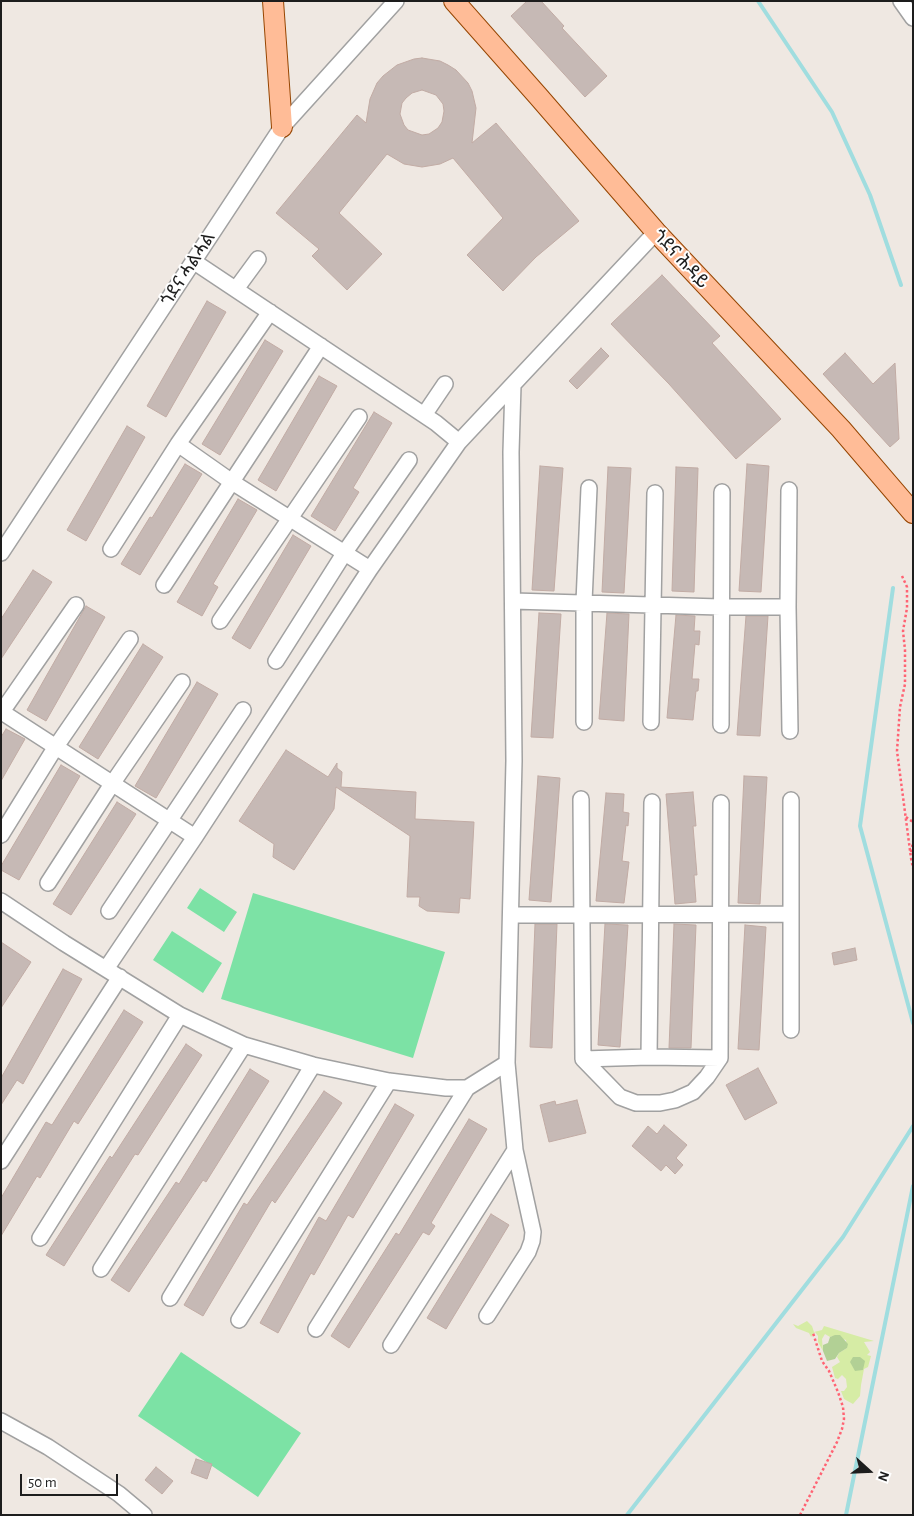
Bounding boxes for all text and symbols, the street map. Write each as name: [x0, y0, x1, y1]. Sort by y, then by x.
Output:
street label: ጎደና ሕዳይ: [648, 225, 714, 293]
street label: ጎደና ሓልሓል: [156, 228, 220, 310]
north arrow: [844, 1446, 894, 1496]
scale bar: [22, 1464, 120, 1496]
text: N: [875, 1469, 891, 1483]
text: 50 m: [28, 1475, 57, 1490]

